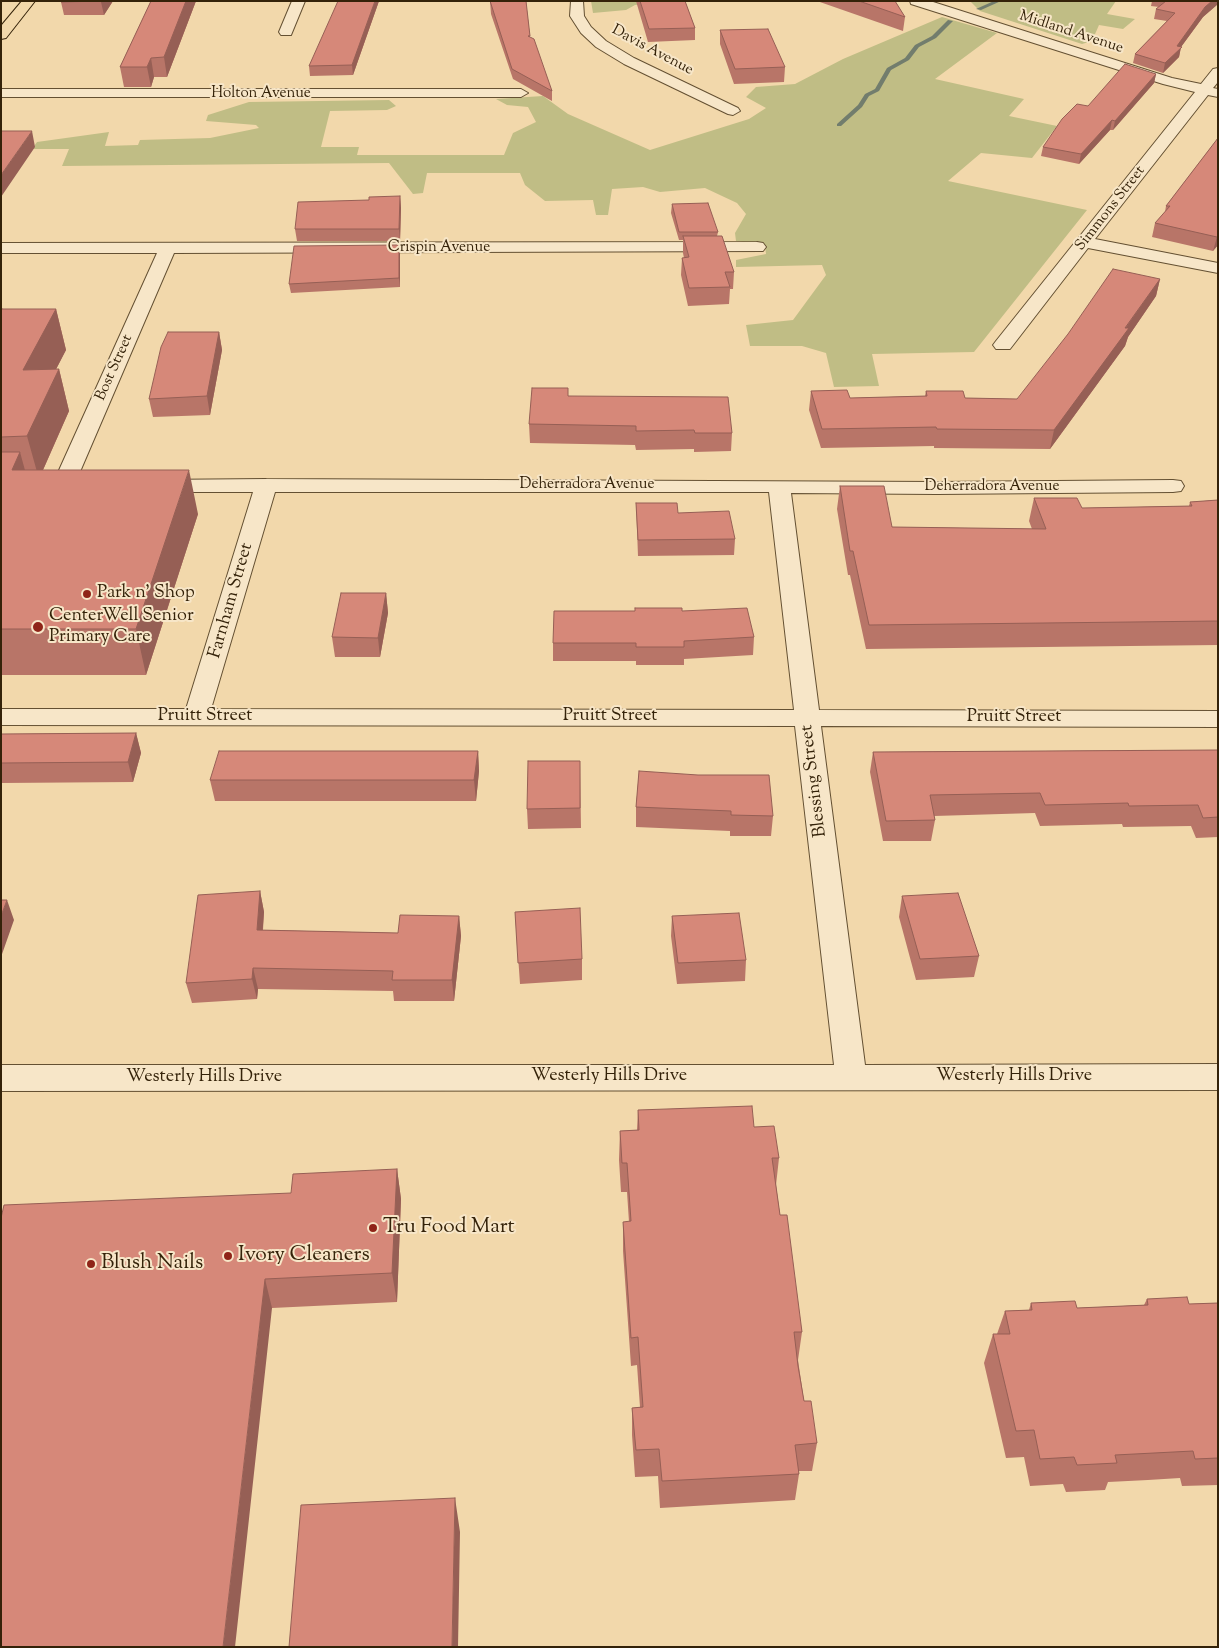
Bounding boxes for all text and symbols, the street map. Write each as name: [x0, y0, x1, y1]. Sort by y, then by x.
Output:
street label: Midland Avenue: [1017, 8, 1125, 58]
street label: Davis Avenue: [608, 22, 696, 80]
street label: Holton Avenue: [211, 85, 311, 103]
street label: Simmons Street: [1072, 163, 1150, 255]
street label: Crispin Avenue: [388, 239, 490, 257]
street label: Bost Street: [92, 332, 138, 404]
street label: Deherradora Avenue: [520, 476, 654, 494]
street label: Deherradora Avenue: [925, 478, 1059, 496]
street label: Farnham Street: [205, 541, 259, 661]
place label: Park n' Shop: [97, 583, 195, 605]
marker: Park n' Shop: [81, 588, 93, 600]
place label: CenterWell Senior Primary Care: [49, 606, 194, 649]
marker: CenterWell Senior Primary Care: [31, 620, 45, 634]
street label: Pruitt Street: [158, 706, 252, 728]
street label: Pruitt Street: [563, 706, 657, 728]
street label: Pruitt Street: [967, 707, 1061, 729]
street label: Blessing Street: [797, 723, 833, 839]
street label: Westerly Hills Drive: [531, 1066, 687, 1088]
street label: Westerly Hills Drive: [936, 1066, 1092, 1088]
street label: Westerly Hills Drive: [126, 1067, 282, 1089]
place label: Tru Food Mart: [383, 1215, 515, 1241]
marker: Tru Food Mart: [367, 1222, 379, 1234]
place label: Ivory Cleaners: [238, 1243, 370, 1269]
marker: Ivory Cleaners: [222, 1250, 234, 1262]
place label: Blush Nails: [101, 1251, 203, 1277]
marker: Blush Nails: [85, 1258, 97, 1270]

